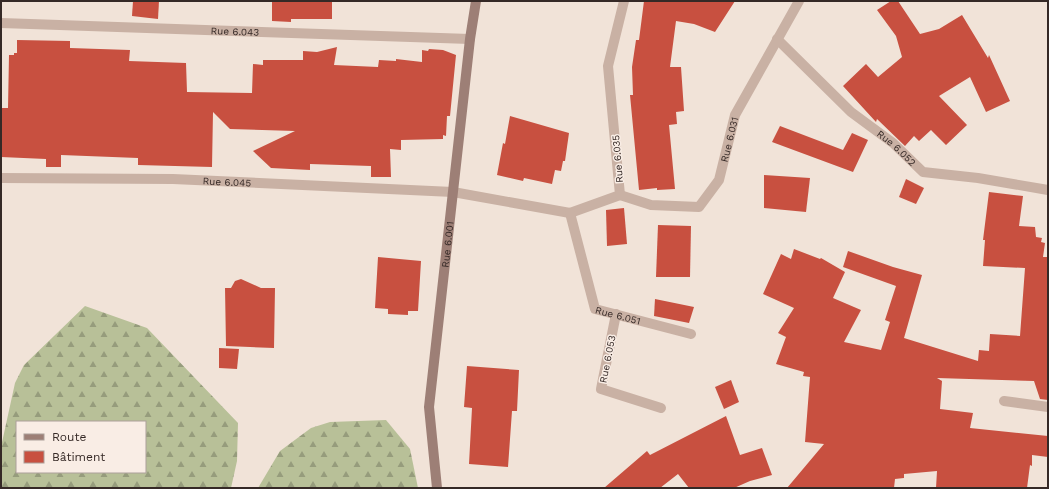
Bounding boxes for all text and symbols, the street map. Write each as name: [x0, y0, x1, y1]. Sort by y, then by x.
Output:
street label: Rue 6.043: [210, 25, 259, 38]
street label: Rue 6.031: [719, 116, 740, 163]
street label: Rue 6.052: [875, 128, 918, 168]
street label: Rue 6.035: [610, 134, 625, 183]
street label: Rue 6.045: [202, 175, 252, 189]
street label: Rue 6.001: [440, 221, 456, 268]
street label: Rue 6.051: [594, 304, 642, 327]
street label: Rue 6.053: [597, 334, 618, 384]
legend: [16, 421, 146, 473]
text: Route: [52, 430, 86, 444]
text: Bâtiment: [52, 450, 105, 464]

